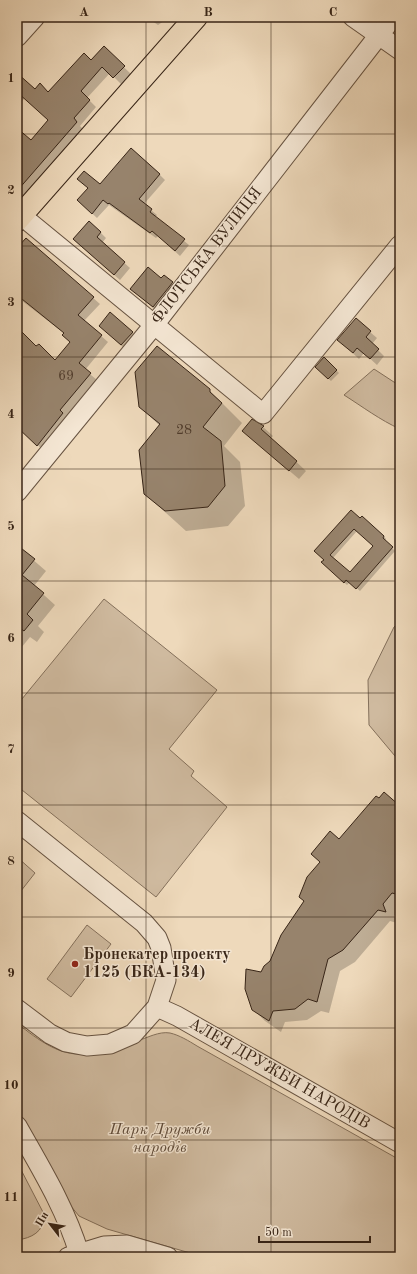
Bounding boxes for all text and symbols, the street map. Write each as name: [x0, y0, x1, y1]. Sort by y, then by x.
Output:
text: A: [79, 6, 89, 19]
text: B: [203, 6, 213, 19]
text: C: [329, 6, 337, 19]
text: 1: [7, 72, 15, 85]
text: 2: [7, 184, 15, 197]
street label: ФЛОТСЬКА ВУЛИЦЯ: [149, 185, 265, 327]
text: 3: [7, 296, 15, 309]
house number: 69: [58, 369, 74, 383]
text: 4: [7, 408, 15, 421]
house number: 28: [176, 423, 192, 437]
text: 5: [7, 520, 15, 533]
text: 6: [7, 632, 15, 645]
text: 7: [7, 743, 15, 756]
text: 8: [7, 855, 15, 868]
place label: Бронекатер проекту 1125 (БКА-134): [83, 947, 231, 981]
marker: Бронекатер проекту 1125 (БКА-134): [70, 959, 80, 969]
text: 9: [7, 967, 15, 980]
street label: АЛЕЯ ДРУЖБИ НАРОДІВ: [186, 1016, 372, 1132]
text: 10: [3, 1079, 19, 1092]
park label: Парк Дружби народів: [108, 1122, 211, 1156]
text: 11: [3, 1191, 19, 1204]
north arrow: [30, 1204, 70, 1244]
text: Пн: [34, 1210, 51, 1229]
scale bar: [259, 1218, 370, 1244]
text: 50 m: [265, 1226, 292, 1239]

